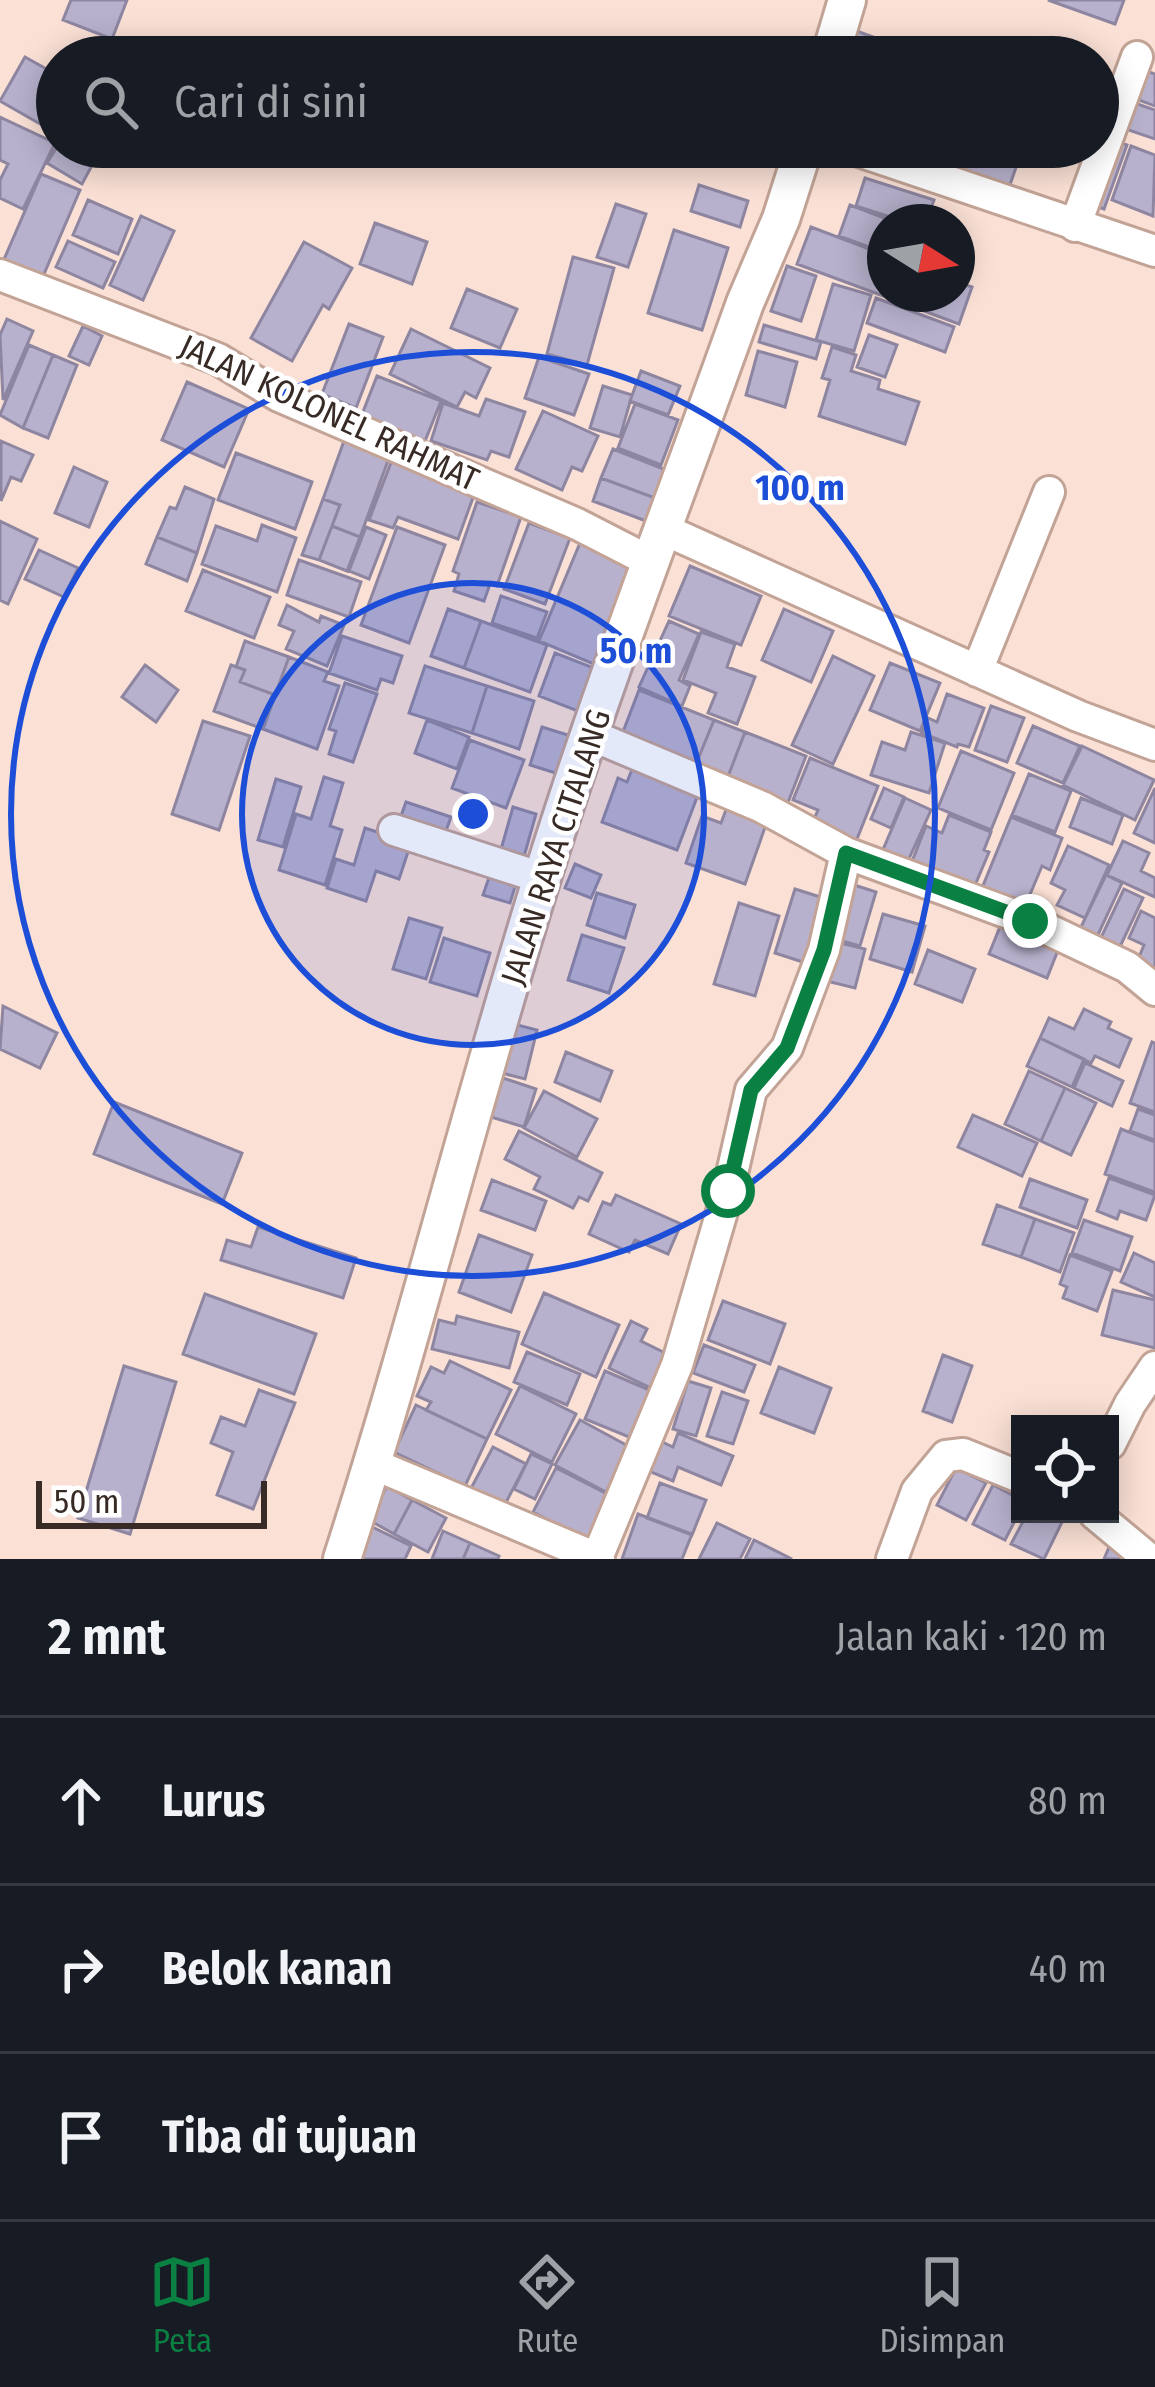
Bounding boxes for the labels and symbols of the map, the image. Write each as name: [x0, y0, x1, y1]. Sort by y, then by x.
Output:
north arrow: [867, 204, 975, 312]
street label: JALAN KOLONEL RAHMAT: [173, 326, 486, 500]
text: 100 m: [755, 466, 845, 510]
text: 50 m: [600, 629, 672, 673]
street label: JALAN RAYA CITALANG: [493, 704, 619, 990]
centre of rings: [452, 793, 494, 835]
route end: [1003, 894, 1057, 948]
route start: [701, 1164, 755, 1218]
scale bar: [36, 1475, 267, 1528]

